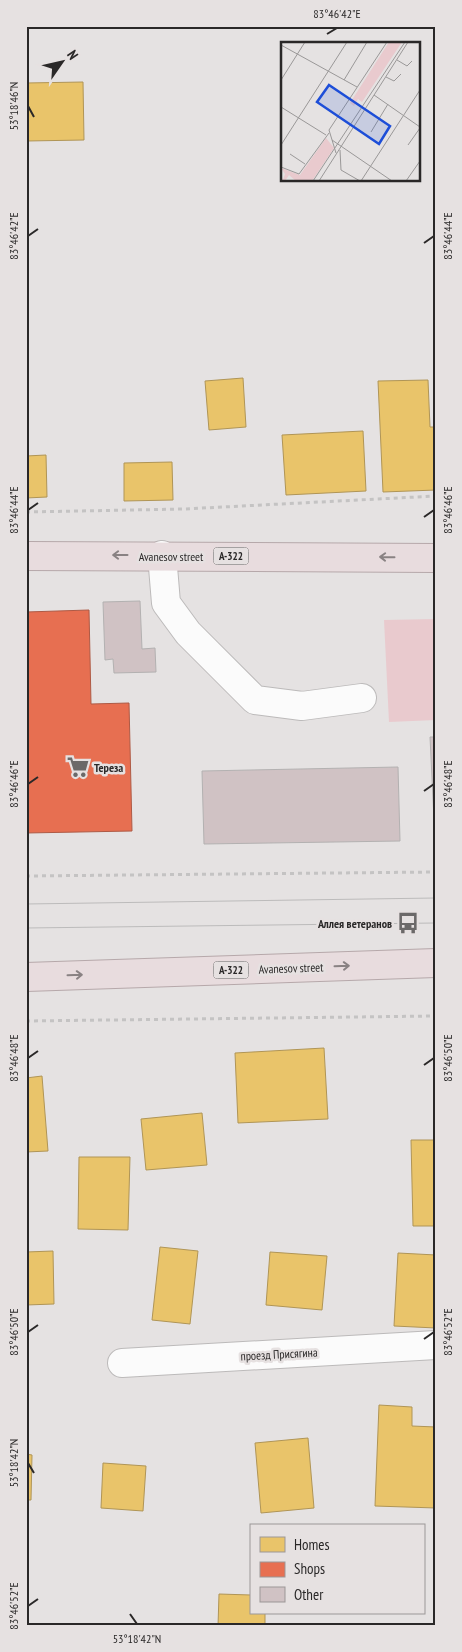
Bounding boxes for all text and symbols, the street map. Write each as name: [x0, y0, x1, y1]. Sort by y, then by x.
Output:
text: 83°46'42"E: [313, 6, 361, 21]
north arrow: [38, 38, 88, 88]
inset map: [281, 42, 420, 181]
text: N: [63, 47, 82, 63]
text: 53°18'46"N: [6, 82, 21, 130]
text: 83°46'42"E: [6, 212, 21, 260]
text: 83°46'44"E: [440, 212, 455, 260]
text: 83°46'44"E: [6, 486, 21, 534]
text: 83°46'46"E: [440, 486, 455, 534]
road number: А-322: [214, 548, 248, 564]
street label: Avanesov street: [139, 549, 204, 564]
one-way arrow: [112, 550, 128, 560]
one-way arrow: [379, 553, 395, 562]
supermarket icon: Тереза: [65, 754, 91, 780]
text: 83°46'46"E: [6, 760, 21, 808]
place label: Тереза: [94, 760, 123, 775]
text: 83°46'48"E: [440, 760, 455, 808]
bus stop icon: Аллея ветеранов: [395, 910, 421, 936]
place label: Аллея ветеранов: [317, 916, 392, 931]
street label: Avanesov street: [258, 959, 324, 977]
road number: А-322: [214, 962, 248, 978]
one-way arrow: [334, 962, 350, 971]
one-way arrow: [66, 970, 83, 980]
text: 83°46'48"E: [6, 1034, 21, 1082]
text: 83°46'50"E: [440, 1034, 455, 1082]
text: 83°46'50"E: [6, 1308, 21, 1356]
text: 83°46'52"E: [440, 1308, 455, 1356]
street label: проезд Присягина: [240, 1344, 318, 1364]
text: 53°18'42"N: [6, 1439, 21, 1487]
legend: [250, 1524, 424, 1614]
text: Homes: [294, 1535, 330, 1554]
text: Shops: [294, 1559, 325, 1578]
text: 83°46'52"E: [6, 1582, 21, 1630]
text: Other: [294, 1585, 324, 1604]
text: 53°18'42"N: [113, 1631, 161, 1646]

